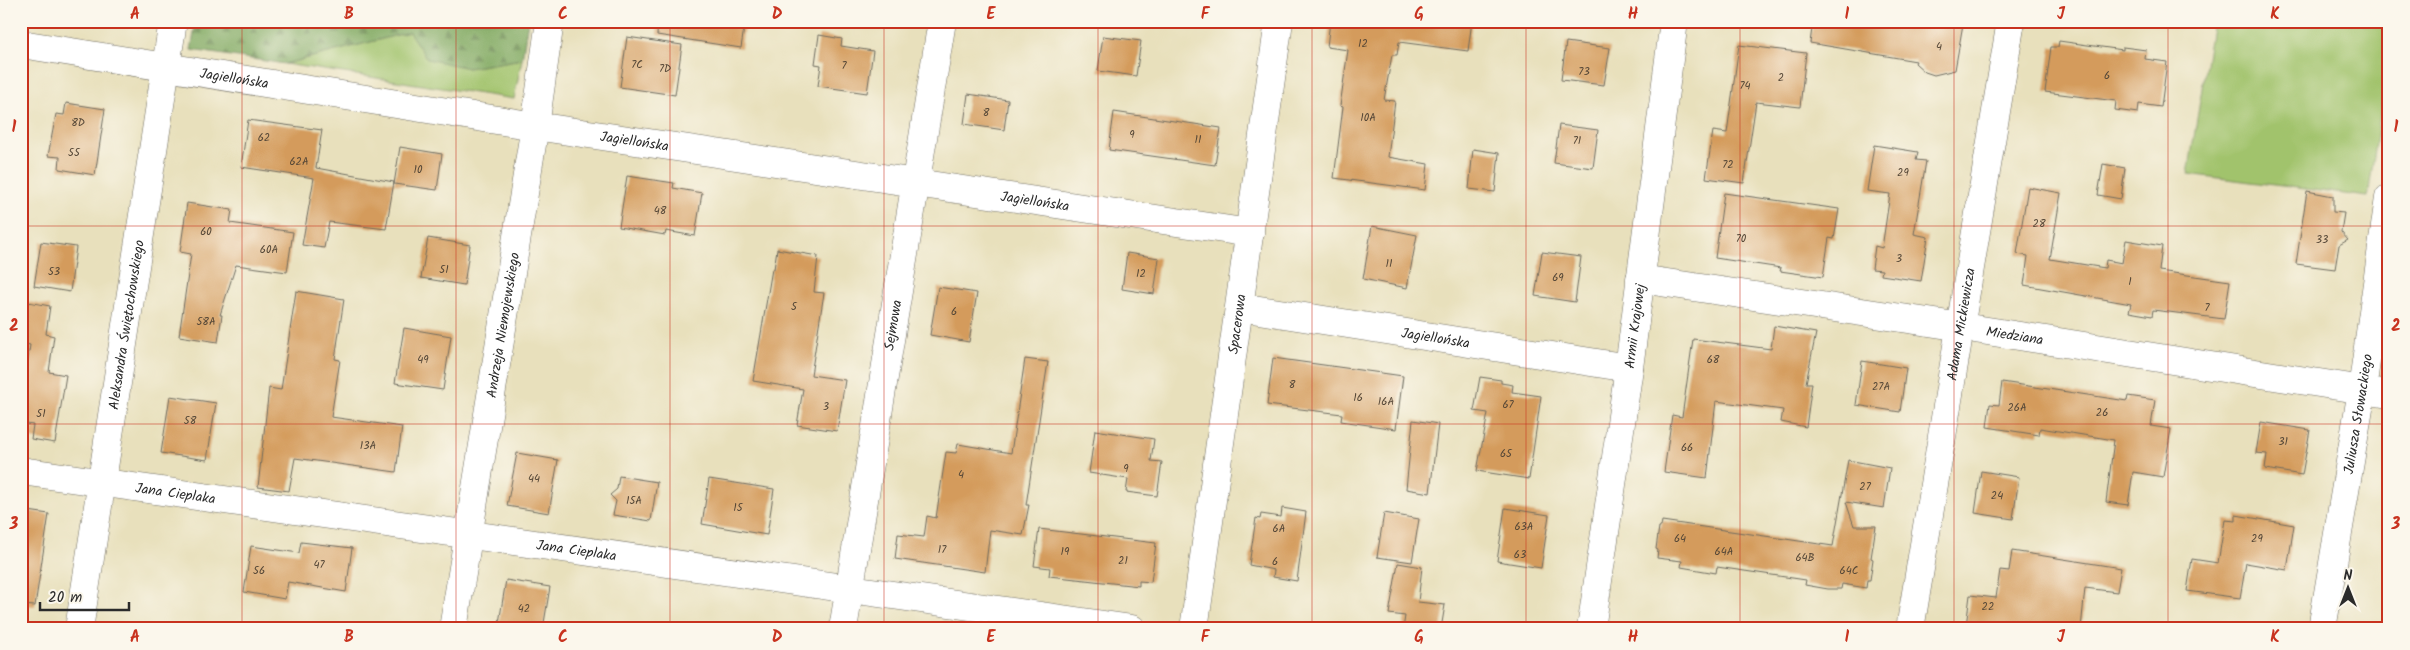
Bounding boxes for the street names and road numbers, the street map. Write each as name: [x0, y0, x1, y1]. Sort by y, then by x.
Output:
street label: Jagiellońska: [198, 63, 270, 95]
street label: Jagiellońska: [598, 126, 670, 158]
street label: Jagiellońska: [999, 186, 1071, 218]
street label: Aleksandra Świętochowskiego: [103, 238, 151, 411]
street label: Andrzeja Niemojewskiego: [481, 251, 526, 400]
street label: Adama Mickiewicza: [1941, 266, 1982, 382]
street label: Armii Krajowej: [1619, 282, 1652, 370]
street label: Spacerowa: [1223, 293, 1253, 355]
street label: Sejmowa: [879, 298, 908, 352]
street label: Miedziana: [1984, 321, 2045, 352]
street label: Jagiellońska: [1400, 322, 1471, 355]
street label: Juliusza Słowackiego: [2338, 353, 2379, 476]
street label: Jana Cieplaka: [134, 477, 217, 511]
street label: Jana Cieplaka: [535, 534, 618, 568]

